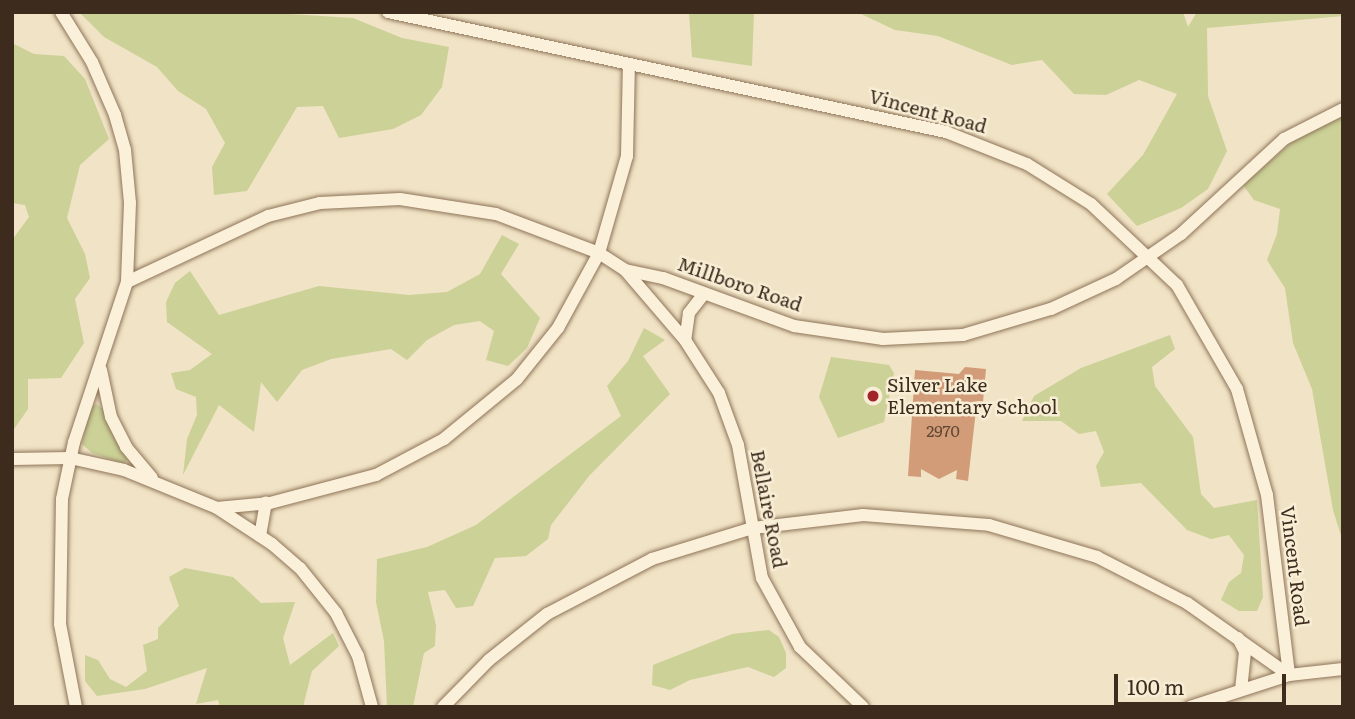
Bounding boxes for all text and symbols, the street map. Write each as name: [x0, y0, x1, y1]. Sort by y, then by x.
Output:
street label: Vincent Road: [867, 84, 989, 138]
street label: Millboro Road: [675, 252, 805, 316]
place label: Silver Lake Elementary School: [887, 374, 1058, 418]
marker: Silver Lake Elementary School: [865, 388, 881, 404]
house number: 2970: [926, 420, 960, 440]
street label: Bellaire Road: [746, 448, 792, 570]
street label: Vincent Road: [1276, 504, 1314, 628]
scale bar: [1117, 660, 1288, 704]
text: 100 m: [1127, 670, 1184, 701]

